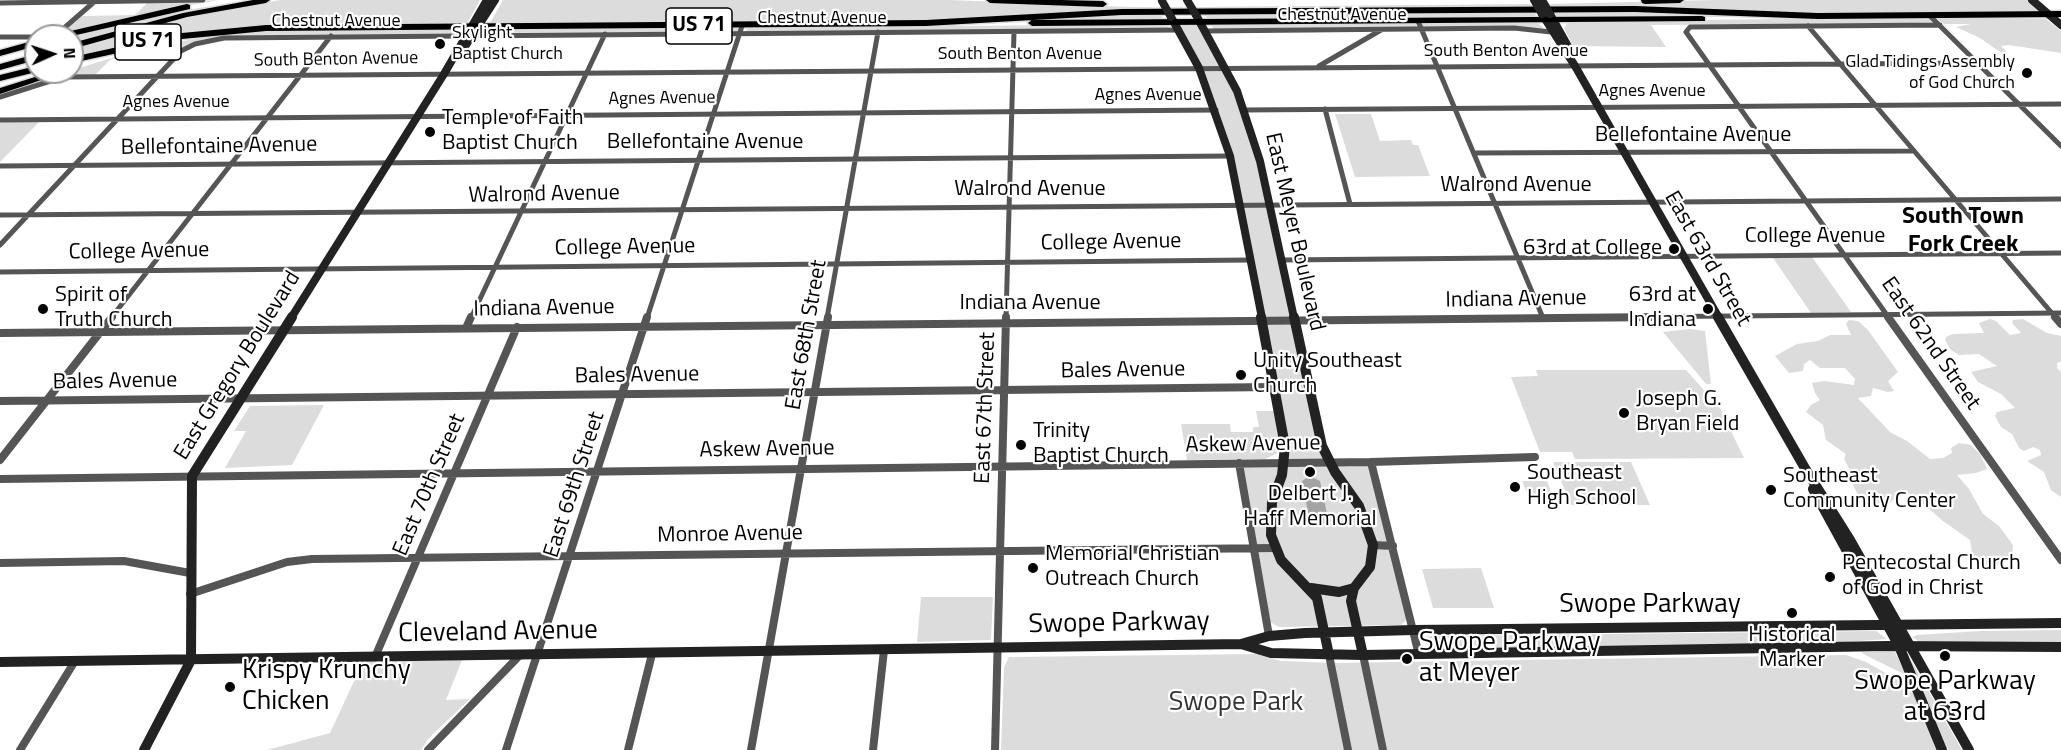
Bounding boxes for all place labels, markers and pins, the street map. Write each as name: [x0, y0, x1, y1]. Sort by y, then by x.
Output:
place label: Skylight Baptist Church: [452, 23, 563, 66]
marker: Skylight Baptist Church: [433, 37, 447, 51]
place label: Glad Tidings Assembly of God Church: [1845, 52, 2015, 94]
marker: Glad Tidings Assembly of God Church: [2020, 66, 2034, 80]
place label: Temple of Faith Baptist Church: [442, 106, 584, 158]
marker: Temple of Faith Baptist Church: [423, 125, 437, 139]
place label: 63rd at College: [1523, 236, 1662, 262]
marker: 63rd at College: [1667, 242, 1681, 256]
place label: Spirit of Truth Church: [55, 283, 173, 334]
place label: 63rd at Indiana: [1628, 283, 1696, 334]
marker: Spirit of Truth Church: [36, 302, 50, 316]
marker: 63rd at Indiana: [1701, 302, 1715, 316]
place label: Unity Southeast Church: [1253, 349, 1402, 400]
marker: Unity Southeast Church: [1234, 368, 1248, 382]
place label: Joseph G. Bryan Field: [1636, 387, 1739, 439]
marker: Joseph G. Bryan Field: [1617, 406, 1631, 420]
place label: Trinity Baptist Church: [1033, 419, 1169, 470]
marker: Trinity Baptist Church: [1014, 438, 1028, 452]
place label: Southeast High School: [1527, 461, 1636, 512]
place label: Southeast Community Center: [1783, 464, 1956, 516]
marker: Delbert J. Haff Memorial: [1303, 465, 1317, 479]
marker: Southeast High School: [1508, 480, 1522, 494]
place label: Delbert J. Haff Memorial: [1243, 482, 1377, 534]
marker: Southeast Community Center: [1764, 483, 1778, 497]
place label: Memorial Christian Outreach Church: [1045, 542, 1220, 594]
place label: Pentecostal Church of God in Christ: [1842, 551, 2021, 602]
marker: Memorial Christian Outreach Church: [1026, 561, 1040, 575]
marker: Pentecostal Church of God in Christ: [1823, 570, 1837, 584]
marker: Historical Marker: [1785, 606, 1799, 620]
place label: Historical Marker: [1748, 623, 1836, 674]
place label: Swope Parkway at Meyer: [1419, 627, 1600, 690]
marker: Swope Parkway at 63rd: [1938, 649, 1952, 663]
marker: Swope Parkway at Meyer: [1400, 652, 1414, 666]
place label: Krispy Krunchy Chicken: [242, 655, 411, 718]
place label: Swope Parkway at 63rd: [1854, 666, 2036, 729]
marker: Krispy Krunchy Chicken: [223, 680, 237, 694]

